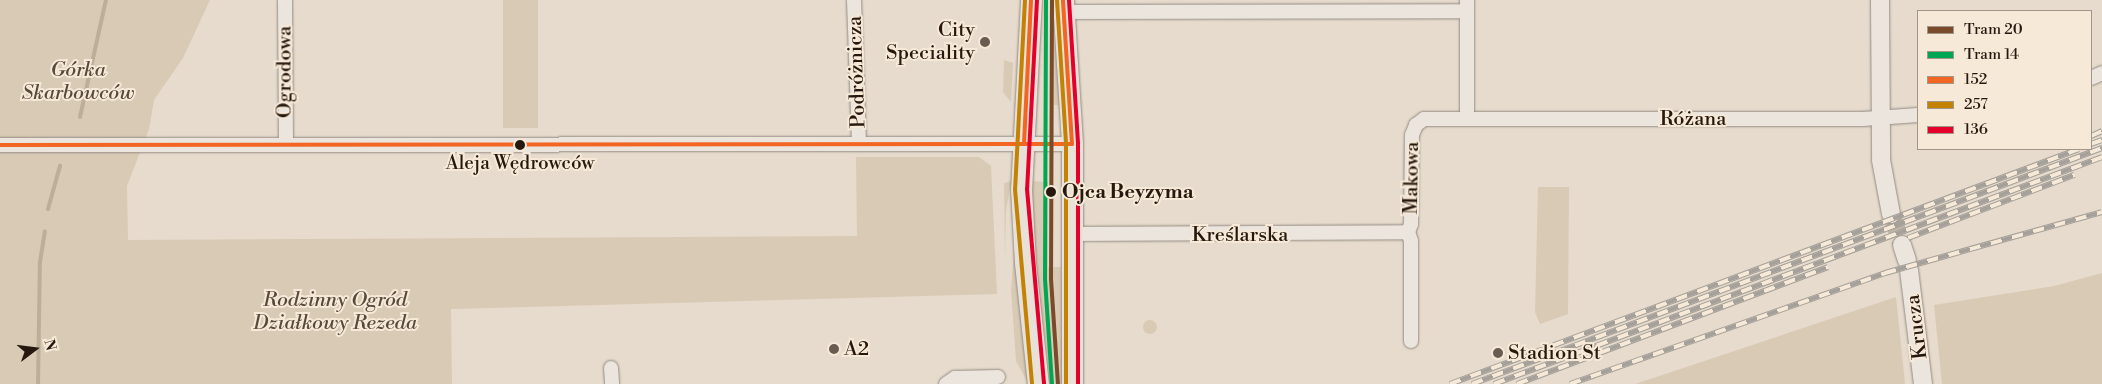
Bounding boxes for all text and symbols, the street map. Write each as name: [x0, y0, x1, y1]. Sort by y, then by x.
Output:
legend: [1917, 10, 2092, 150]
street label: Podróżnicza: [843, 15, 871, 129]
place label: City Speciality: [886, 19, 975, 66]
text: Tram 20: [1964, 20, 2023, 39]
street label: Ogrodowa: [273, 26, 297, 118]
marker: City Speciality: [979, 36, 991, 48]
text: Tram 14: [1964, 45, 2019, 64]
park label: Górka Skarbowców: [22, 58, 134, 105]
text: 152: [1964, 70, 1987, 89]
text: 257: [1964, 95, 1988, 114]
street label: Różana: [1660, 107, 1726, 131]
text: 136: [1964, 120, 1988, 139]
marker: Aleja Wędrowców: [515, 140, 525, 150]
street label: Makowa: [1399, 141, 1425, 215]
place label: Aleja Wędrowców: [446, 153, 594, 175]
place label: Ojca Beyzyma: [1062, 180, 1194, 204]
marker: Ojca Beyzyma: [1044, 185, 1058, 199]
street label: Kreślarska: [1192, 223, 1288, 247]
park label: Rodzinny Ogród Działkowy Rezeda: [253, 288, 417, 335]
street label: Krucza: [1901, 293, 1933, 361]
north arrow: [10, 324, 60, 374]
text: N: [39, 337, 60, 353]
place label: A2: [844, 337, 869, 361]
place label: Stadion St: [1508, 341, 1601, 365]
marker: A2: [828, 343, 840, 355]
marker: Stadion St: [1492, 347, 1504, 359]

